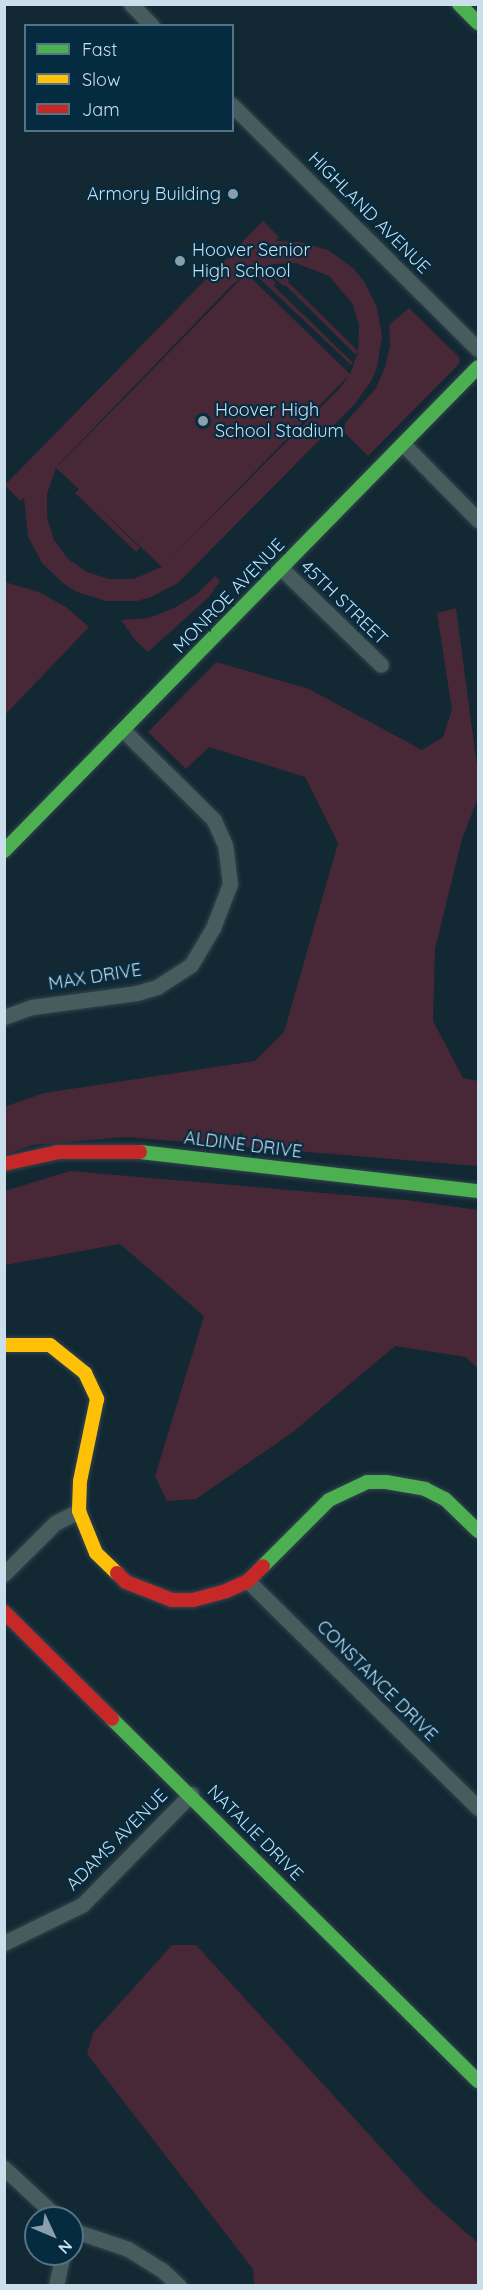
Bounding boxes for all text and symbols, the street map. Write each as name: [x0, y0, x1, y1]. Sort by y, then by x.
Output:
legend: [24, 24, 234, 132]
text: Fast: [82, 38, 117, 61]
text: Slow: [82, 68, 120, 91]
text: Jam: [82, 98, 120, 121]
street label: HIGHLAND AVENUE: [304, 148, 434, 278]
place label: Armory Building: [87, 183, 221, 205]
marker: Armory Building: [226, 187, 240, 201]
place label: Hoover Senior High School: [192, 240, 310, 282]
marker: Hoover Senior High School: [173, 254, 187, 268]
place label: Hoover High School Stadium: [215, 400, 344, 442]
marker: Hoover High School Stadium: [196, 414, 210, 428]
street label: MONROE AVENUE: [169, 534, 289, 658]
street label: 45TH STREET: [296, 556, 392, 650]
street label: MAX DRIVE: [47, 959, 143, 995]
street label: ALDINE DRIVE: [183, 1127, 303, 1163]
street label: CONSTANCE DRIVE: [312, 1616, 442, 1746]
street label: NATALIE DRIVE: [203, 1781, 307, 1885]
street label: ADAMS AVENUE: [62, 1785, 172, 1895]
north arrow: [24, 2206, 84, 2266]
text: N: [54, 2236, 77, 2258]

